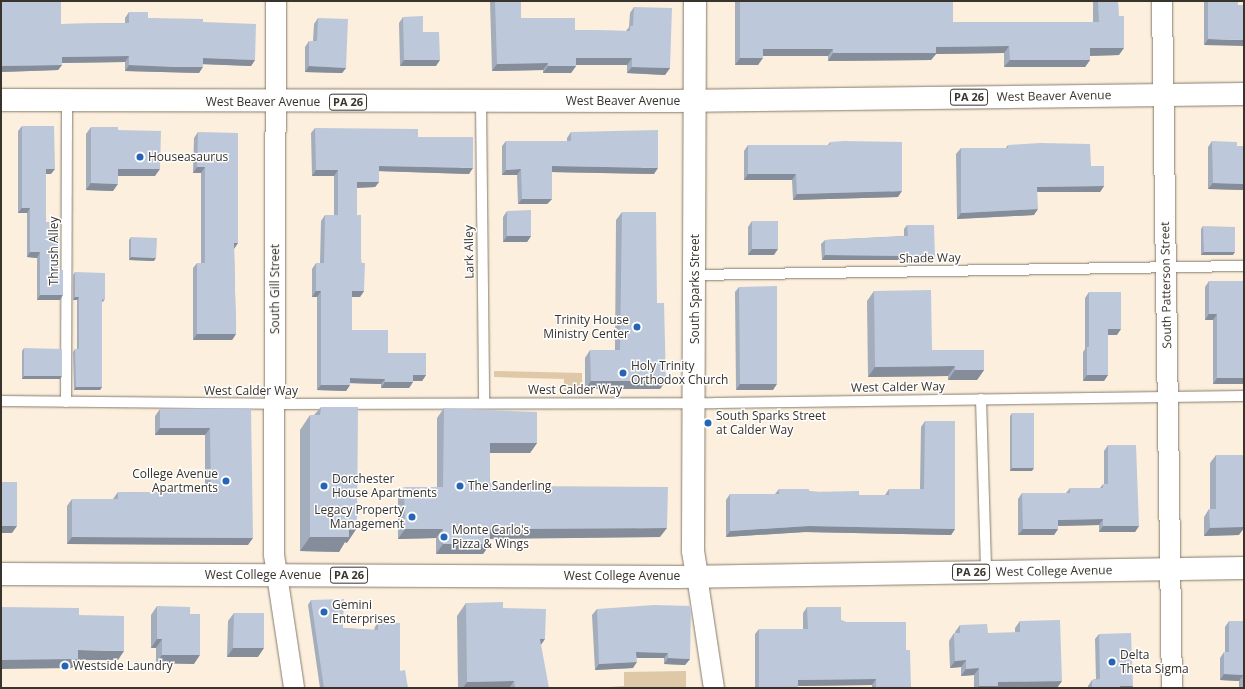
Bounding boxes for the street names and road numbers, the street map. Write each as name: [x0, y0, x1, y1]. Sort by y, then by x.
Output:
road number: PA 26: [950, 88, 988, 106]
street label: West Beaver Avenue: [997, 88, 1111, 104]
road number: PA 26: [329, 93, 367, 111]
street label: West Beaver Avenue: [566, 94, 680, 108]
street label: West Beaver Avenue: [206, 95, 320, 109]
street label: Thrush Alley: [47, 217, 61, 285]
street label: South Patterson Street: [1158, 221, 1174, 349]
street label: Lark Alley: [461, 225, 477, 279]
street label: South Sparks Street: [688, 234, 702, 344]
street label: South Gill Street: [268, 244, 282, 334]
street label: Shade Way: [899, 250, 961, 266]
street label: West Calder Way: [851, 379, 945, 395]
street label: West Calder Way: [528, 383, 622, 397]
street label: West Calder Way: [204, 384, 298, 398]
road number: PA 26: [952, 563, 990, 581]
street label: West College Avenue: [996, 563, 1112, 579]
road number: PA 26: [330, 566, 368, 584]
street label: West College Avenue: [205, 568, 321, 582]
street label: West College Avenue: [564, 569, 680, 583]

